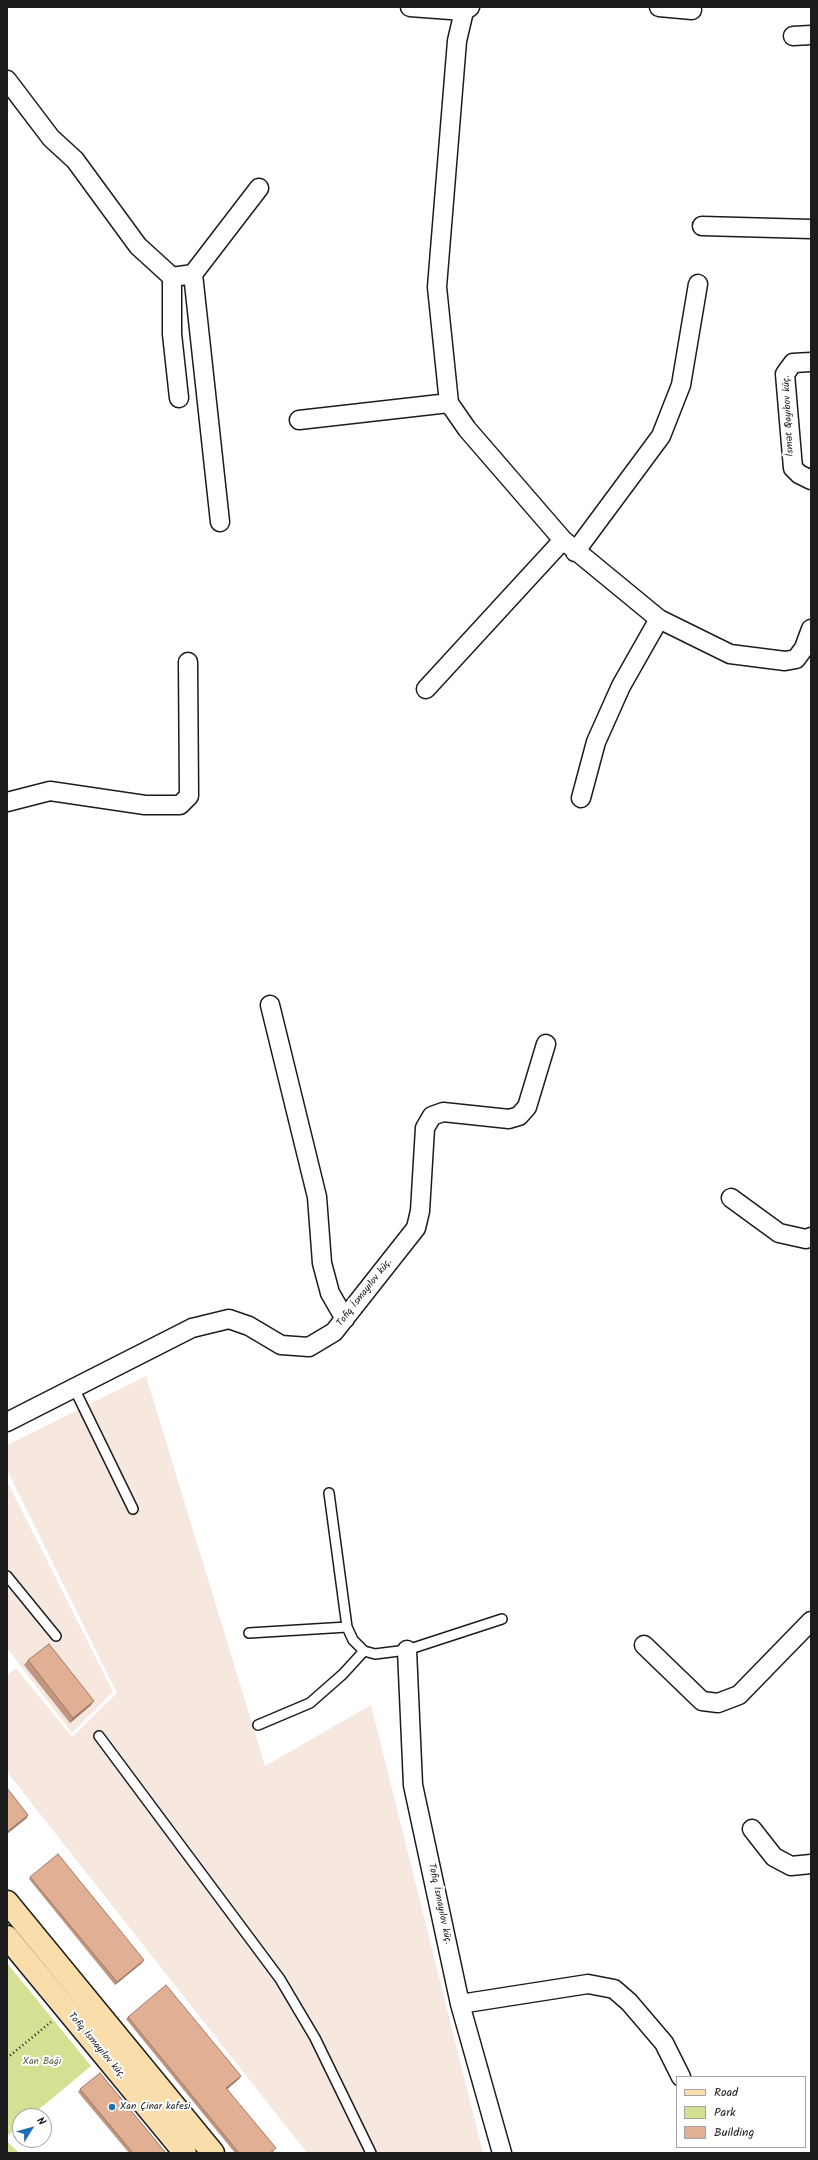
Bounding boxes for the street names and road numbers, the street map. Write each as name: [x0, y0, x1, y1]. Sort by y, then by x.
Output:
street label: İsmət Qayıbov küç.: [781, 375, 797, 457]
street label: Tofiq İsmayılov küç.: [335, 1257, 395, 1329]
street label: Tofiq İsmayılov küç.: [425, 1862, 453, 1946]
street label: Tofiq İsmayılov küç.: [65, 2010, 127, 2082]

